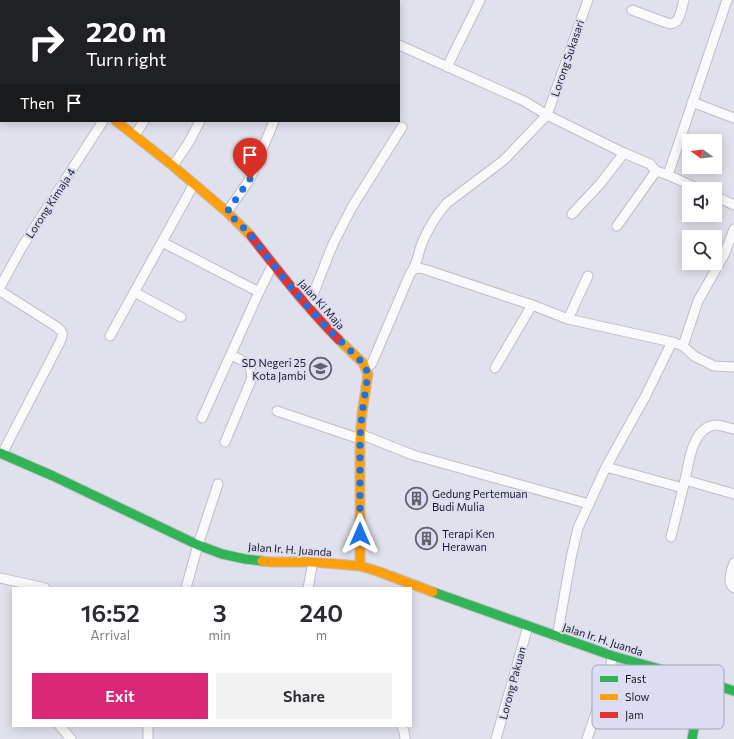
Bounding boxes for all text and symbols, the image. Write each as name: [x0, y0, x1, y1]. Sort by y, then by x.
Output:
text: 220 m: [86, 14, 166, 48]
icon: right: [20, 16, 72, 68]
street label: Lorong Sukasari: [548, 18, 586, 98]
text: Turn right: [86, 48, 166, 70]
icon: arrive: [63, 92, 85, 114]
text: Then: [20, 94, 55, 112]
north arrow: [682, 134, 722, 174]
map controls: [682, 134, 722, 270]
pin: [233, 138, 267, 179]
icon: arrive: [239, 144, 261, 166]
street label: Lorong Kimaja 4: [23, 165, 78, 240]
button: sound: [682, 182, 722, 222]
button: search: [682, 230, 722, 270]
street label: Jalan Ki Maja: [295, 276, 348, 332]
school or university icon: SD Negeri 25 Kota Jambi: [308, 355, 334, 381]
place label: SD Negeri 25 Kota Jambi: [242, 356, 306, 383]
building icon: Gedung Pertemuan Budi Mulia: [404, 486, 430, 512]
place label: Gedung Pertemuan Budi Mulia: [432, 487, 528, 513]
position arrow: [339, 513, 381, 555]
building icon: Terapi Ken Herawan: [414, 526, 440, 552]
place label: Terapi Ken Herawan: [442, 527, 495, 553]
street label: Jalan Ir. H. Juanda: [248, 540, 332, 559]
text: 16:52: [81, 598, 140, 627]
text: 3: [213, 598, 227, 627]
text: 240: [300, 598, 343, 627]
street label: Jalan Ir. H. Juanda: [561, 620, 645, 659]
text: Arrival: [91, 627, 130, 643]
text: min: [209, 627, 231, 643]
text: m: [316, 627, 327, 643]
street label: Lorong Pakuan: [496, 645, 528, 721]
legend: [592, 665, 724, 729]
text: Fast: [625, 672, 647, 685]
button: Exit: [32, 673, 208, 719]
button: Share: [216, 673, 392, 719]
text: Slow: [625, 690, 650, 703]
text: Jam: [625, 708, 644, 722]

